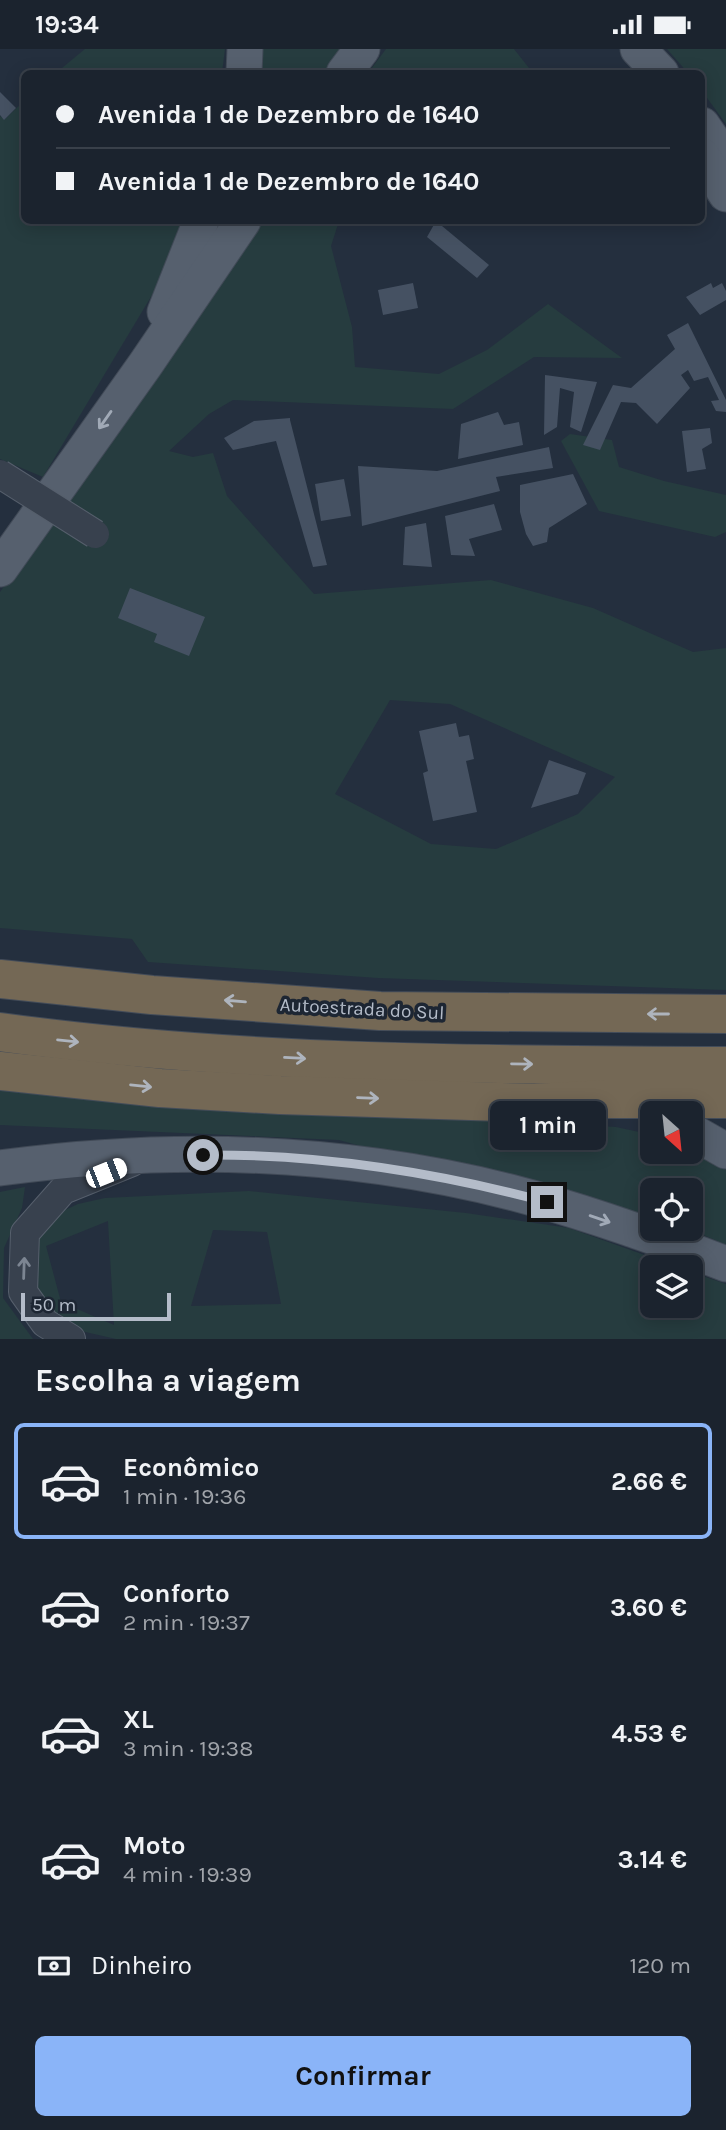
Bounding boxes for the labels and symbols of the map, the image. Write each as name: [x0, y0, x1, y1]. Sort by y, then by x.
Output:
one-way arrow: [98, 410, 112, 429]
one-way arrow: [224, 994, 246, 1007]
street label: Autoestrada do Sul: [279, 994, 445, 1024]
one-way arrow: [647, 1007, 670, 1021]
one-way arrow: [56, 1034, 79, 1047]
one-way arrow: [283, 1051, 306, 1064]
one-way arrow: [510, 1058, 533, 1071]
one-way arrow: [129, 1079, 152, 1092]
one-way arrow: [356, 1092, 379, 1105]
callout: 1 min: [489, 1101, 605, 1149]
north arrow: [640, 1101, 704, 1164]
route start: [187, 1139, 219, 1171]
car: [83, 1155, 130, 1191]
route end: [531, 1186, 563, 1218]
one-way arrow: [588, 1214, 610, 1226]
one-way arrow: [17, 1257, 30, 1280]
scale bar: [21, 1290, 172, 1322]

